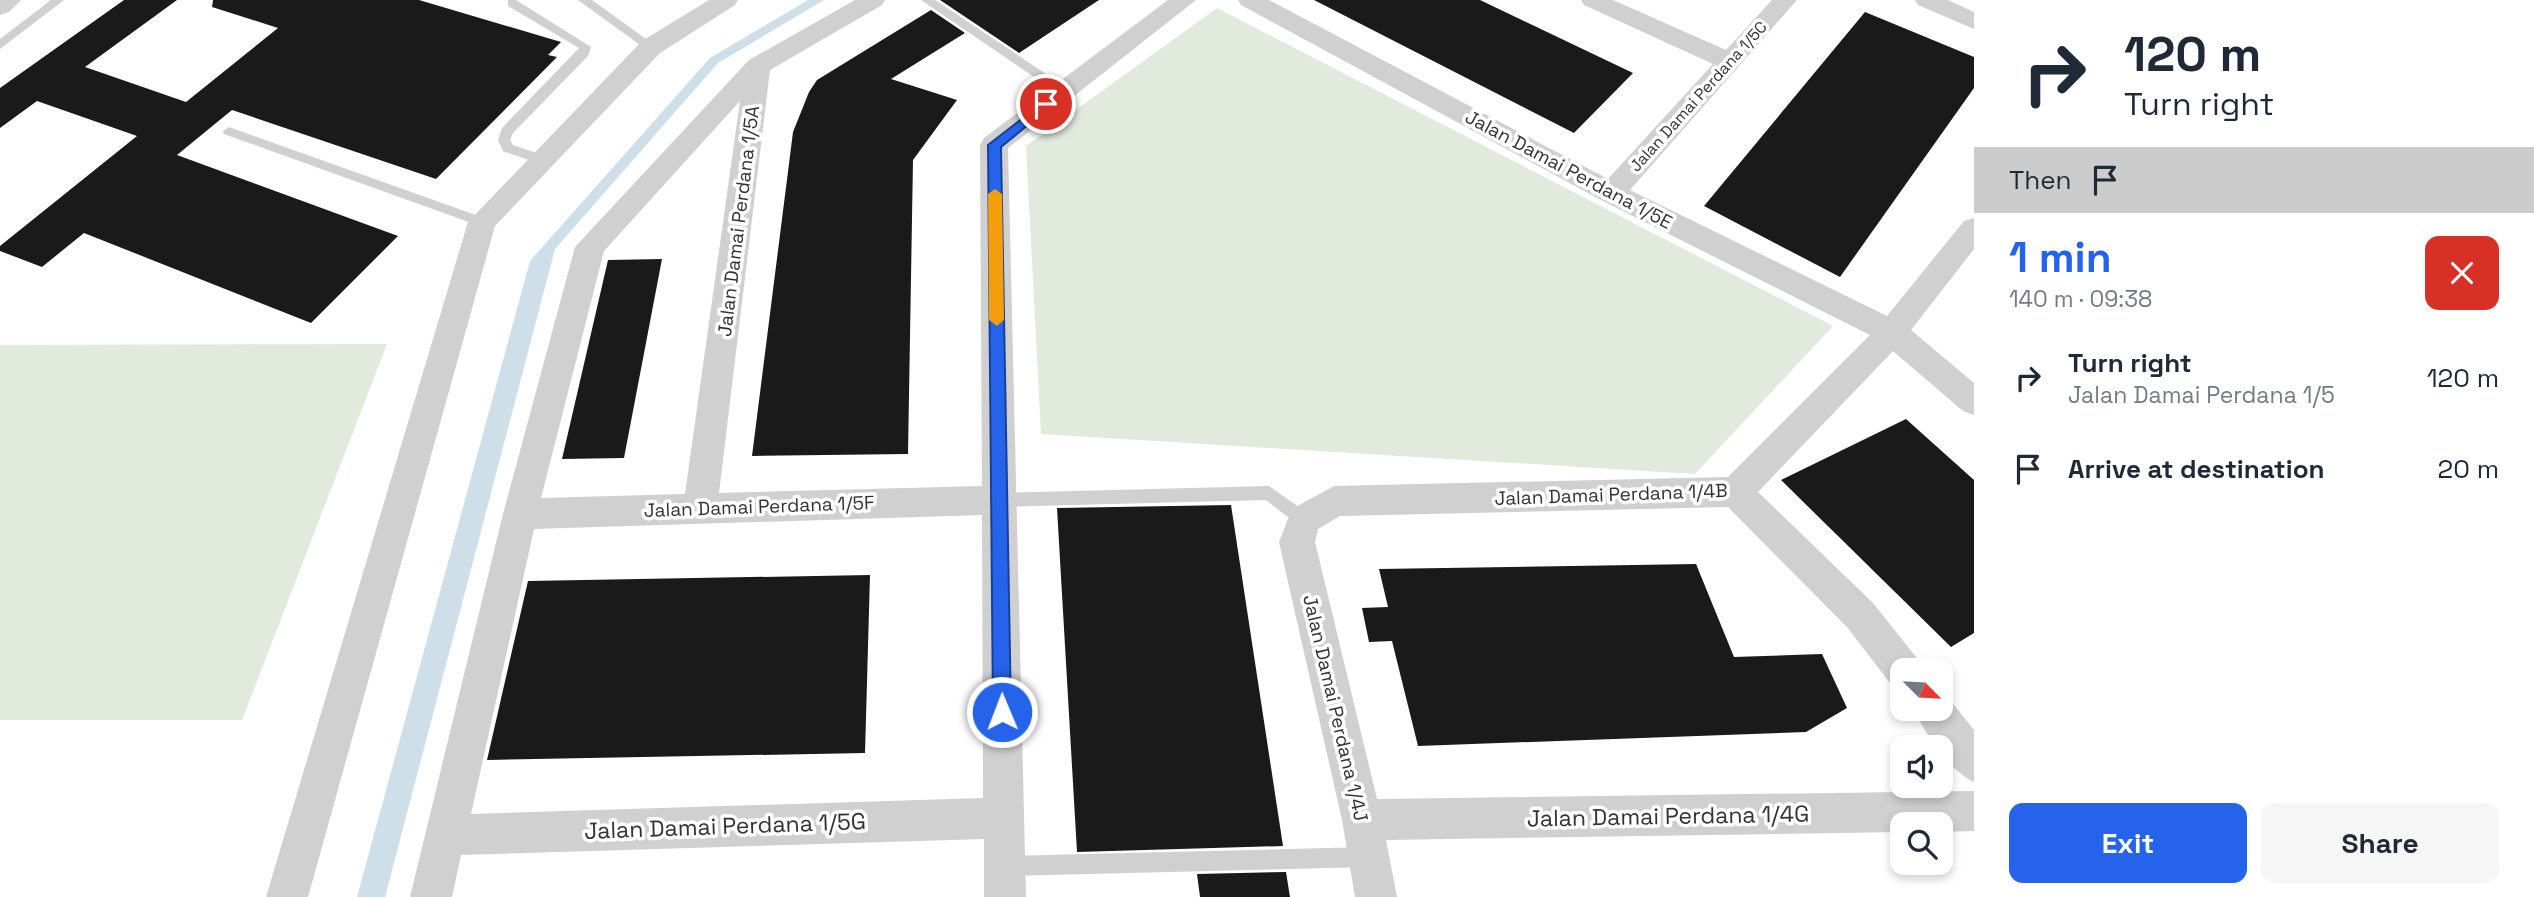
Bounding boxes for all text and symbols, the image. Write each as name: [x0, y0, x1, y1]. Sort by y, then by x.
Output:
street label: Jalan Damai Perdana 1/5C: [1625, 17, 1772, 176]
text: 120 m: [2124, 23, 2261, 85]
icon: right: [2009, 28, 2100, 119]
pin: [1016, 74, 1076, 134]
text: Turn right: [2124, 84, 2274, 124]
icon: arrive: [1027, 85, 1065, 123]
street label: Jalan Damai Perdana 1/5A: [712, 104, 765, 338]
street label: Jalan Damai Perdana 1/5E: [1461, 104, 1677, 235]
icon: arrive: [2086, 161, 2124, 199]
text: Then: [2009, 163, 2072, 197]
text: 1 min: [2009, 231, 2112, 284]
button: close: [2425, 236, 2499, 310]
text: 140 m · 09:38: [2009, 284, 2152, 314]
text: Turn right: [2068, 346, 2192, 380]
icon: right: [2009, 359, 2047, 397]
text: 120 m: [2427, 361, 2499, 395]
text: Jalan Damai Perdana 1/5: [2068, 380, 2335, 410]
icon: arrive: [2009, 450, 2047, 488]
text: Arrive at destination: [2068, 452, 2325, 486]
text: 20 m: [2438, 452, 2499, 486]
street label: Jalan Damai Perdana 1/4B: [1494, 478, 1728, 511]
street label: Jalan Damai Perdana 1/5F: [643, 490, 875, 523]
street label: Jalan Damai Perdana 1/4J: [1297, 592, 1374, 824]
north arrow: [1890, 658, 1953, 721]
map controls: [1890, 658, 1953, 875]
position arrow: [965, 675, 1039, 749]
button: sound: [1890, 735, 1953, 798]
street label: Jalan Damai Perdana 1/4G: [1527, 799, 1809, 833]
button: Exit: [2009, 803, 2247, 883]
button: Share: [2261, 803, 2499, 883]
street label: Jalan Damai Perdana 1/5G: [584, 806, 866, 846]
button: search: [1890, 812, 1953, 875]

